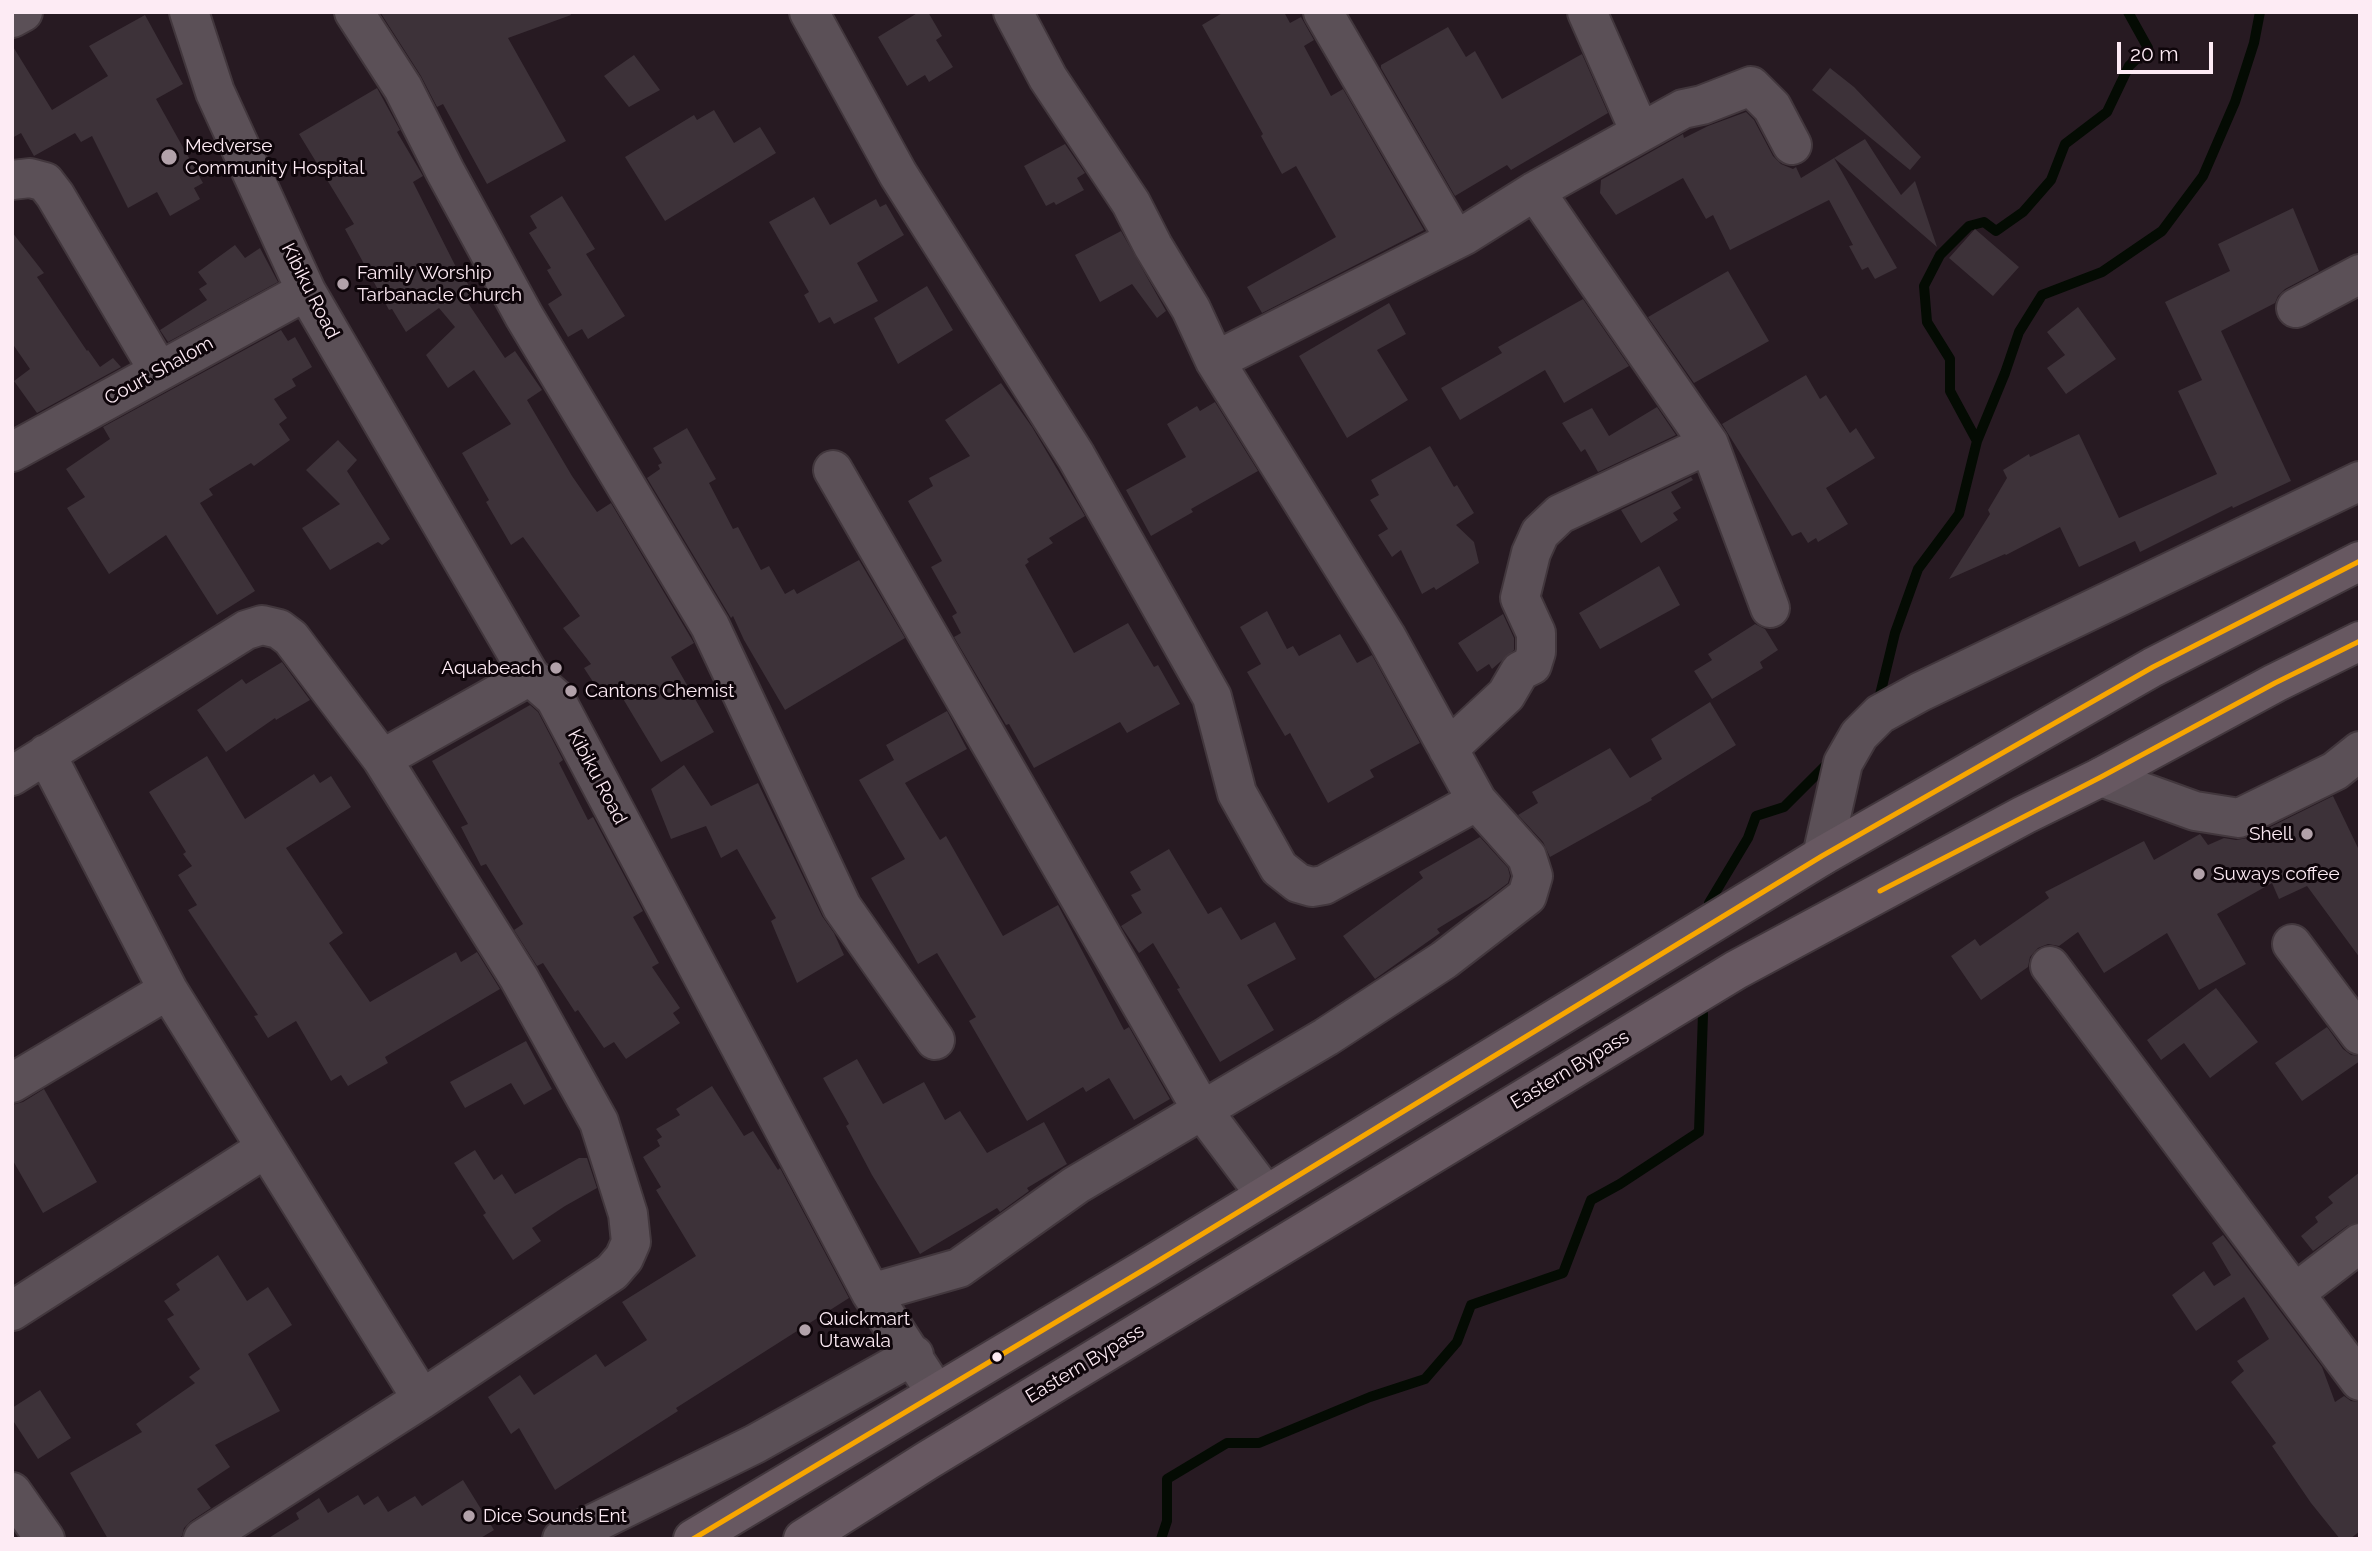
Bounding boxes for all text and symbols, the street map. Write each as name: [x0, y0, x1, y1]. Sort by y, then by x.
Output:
scale bar: [2120, 28, 2216, 72]
text: 20 m: [2130, 41, 2178, 66]
place label: Medverse Community Hospital: [185, 135, 364, 179]
marker: Medverse Community Hospital: [159, 147, 179, 167]
street label: Kibiku Road: [276, 239, 344, 343]
place label: Family Worship Tarbanacle Church: [357, 262, 522, 306]
marker: Family Worship Tarbanacle Church: [335, 276, 351, 292]
street label: Court Shalom: [101, 332, 217, 410]
place label: Aquabeach: [441, 657, 542, 679]
marker: Aquabeach: [548, 660, 564, 676]
place label: Cantons Chemist: [585, 680, 734, 702]
marker: Cantons Chemist: [563, 683, 579, 699]
street label: Kibiku Road: [563, 726, 631, 828]
place label: Shell: [2249, 823, 2293, 845]
marker: Shell: [2299, 826, 2315, 842]
place label: Suways coffee: [2213, 863, 2340, 885]
marker: Suways coffee: [2191, 866, 2207, 882]
street label: Eastern Bypass: [1507, 1026, 1633, 1114]
place label: Quickmart Utawala: [819, 1308, 910, 1352]
street label: Eastern Bypass: [1022, 1320, 1148, 1408]
marker: Quickmart Utawala: [797, 1322, 813, 1338]
unlabelled marker: [990, 1350, 1004, 1364]
place label: Dice Sounds Ent: [483, 1505, 627, 1527]
marker: Dice Sounds Ent: [461, 1508, 477, 1524]

